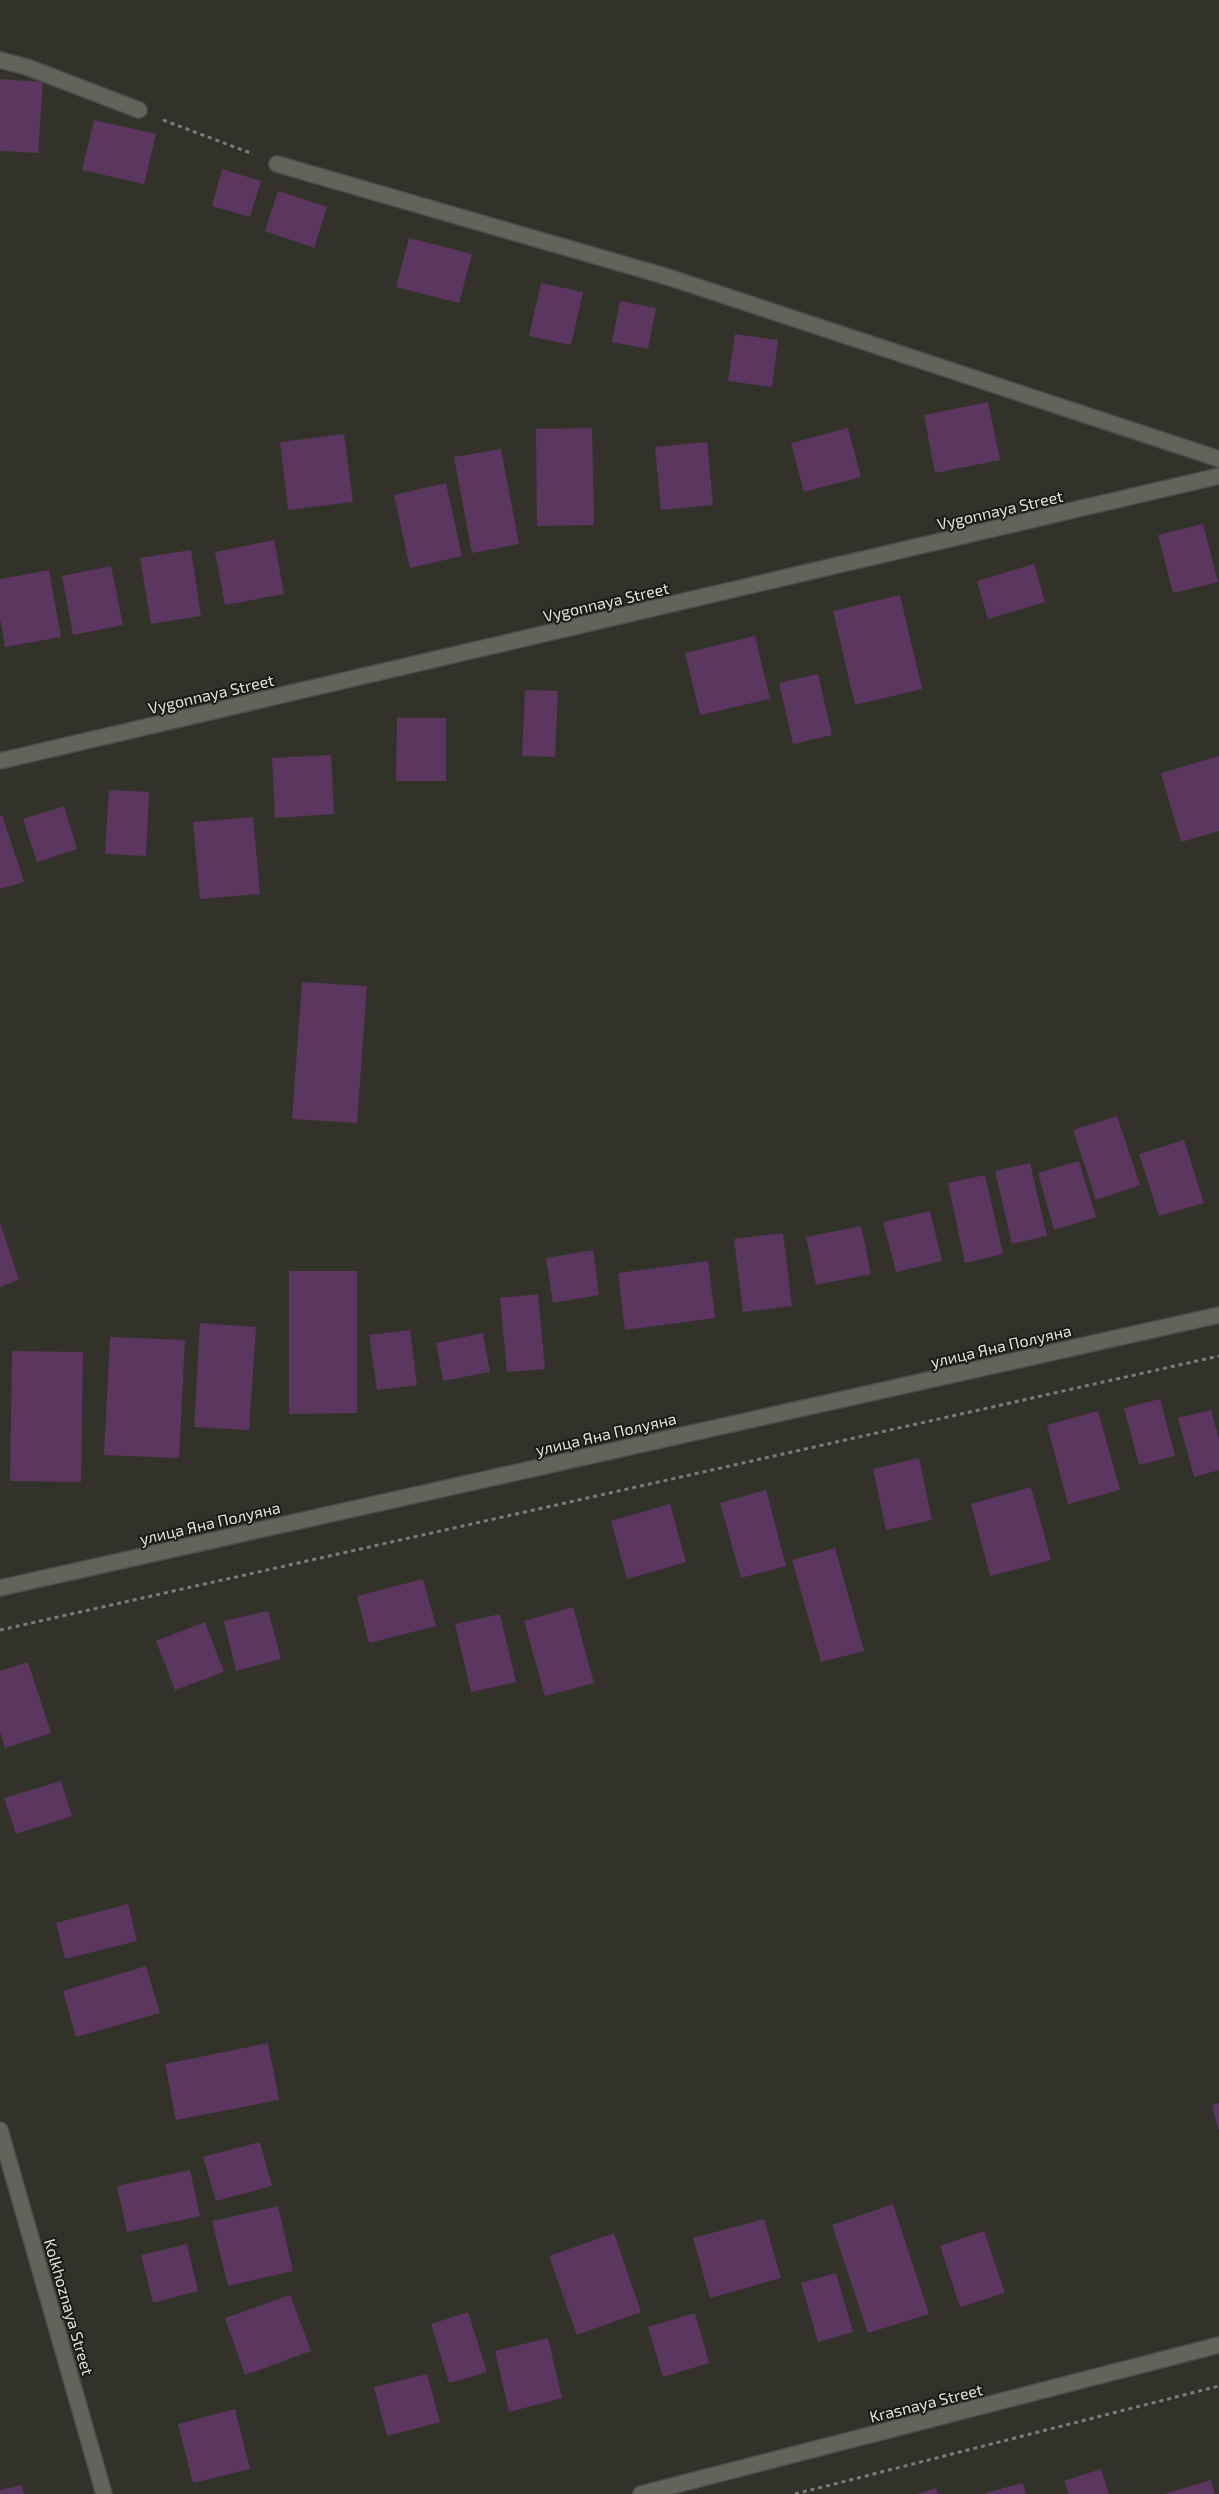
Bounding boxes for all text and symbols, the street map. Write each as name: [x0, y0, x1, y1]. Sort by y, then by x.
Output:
street label: Vygonnaya Street: [935, 486, 1065, 533]
street label: Vygonnaya Street: [541, 578, 671, 625]
street label: Vygonnaya Street: [146, 670, 276, 717]
street label: улица Яна Полуяна: [929, 1320, 1073, 1372]
street label: улица Яна Полуяна: [534, 1408, 678, 1460]
street label: улица Яна Полуяна: [138, 1497, 282, 1549]
street label: Kolkhoznaya Street: [41, 2236, 98, 2377]
street label: Krasnaya Street: [867, 2379, 984, 2426]

